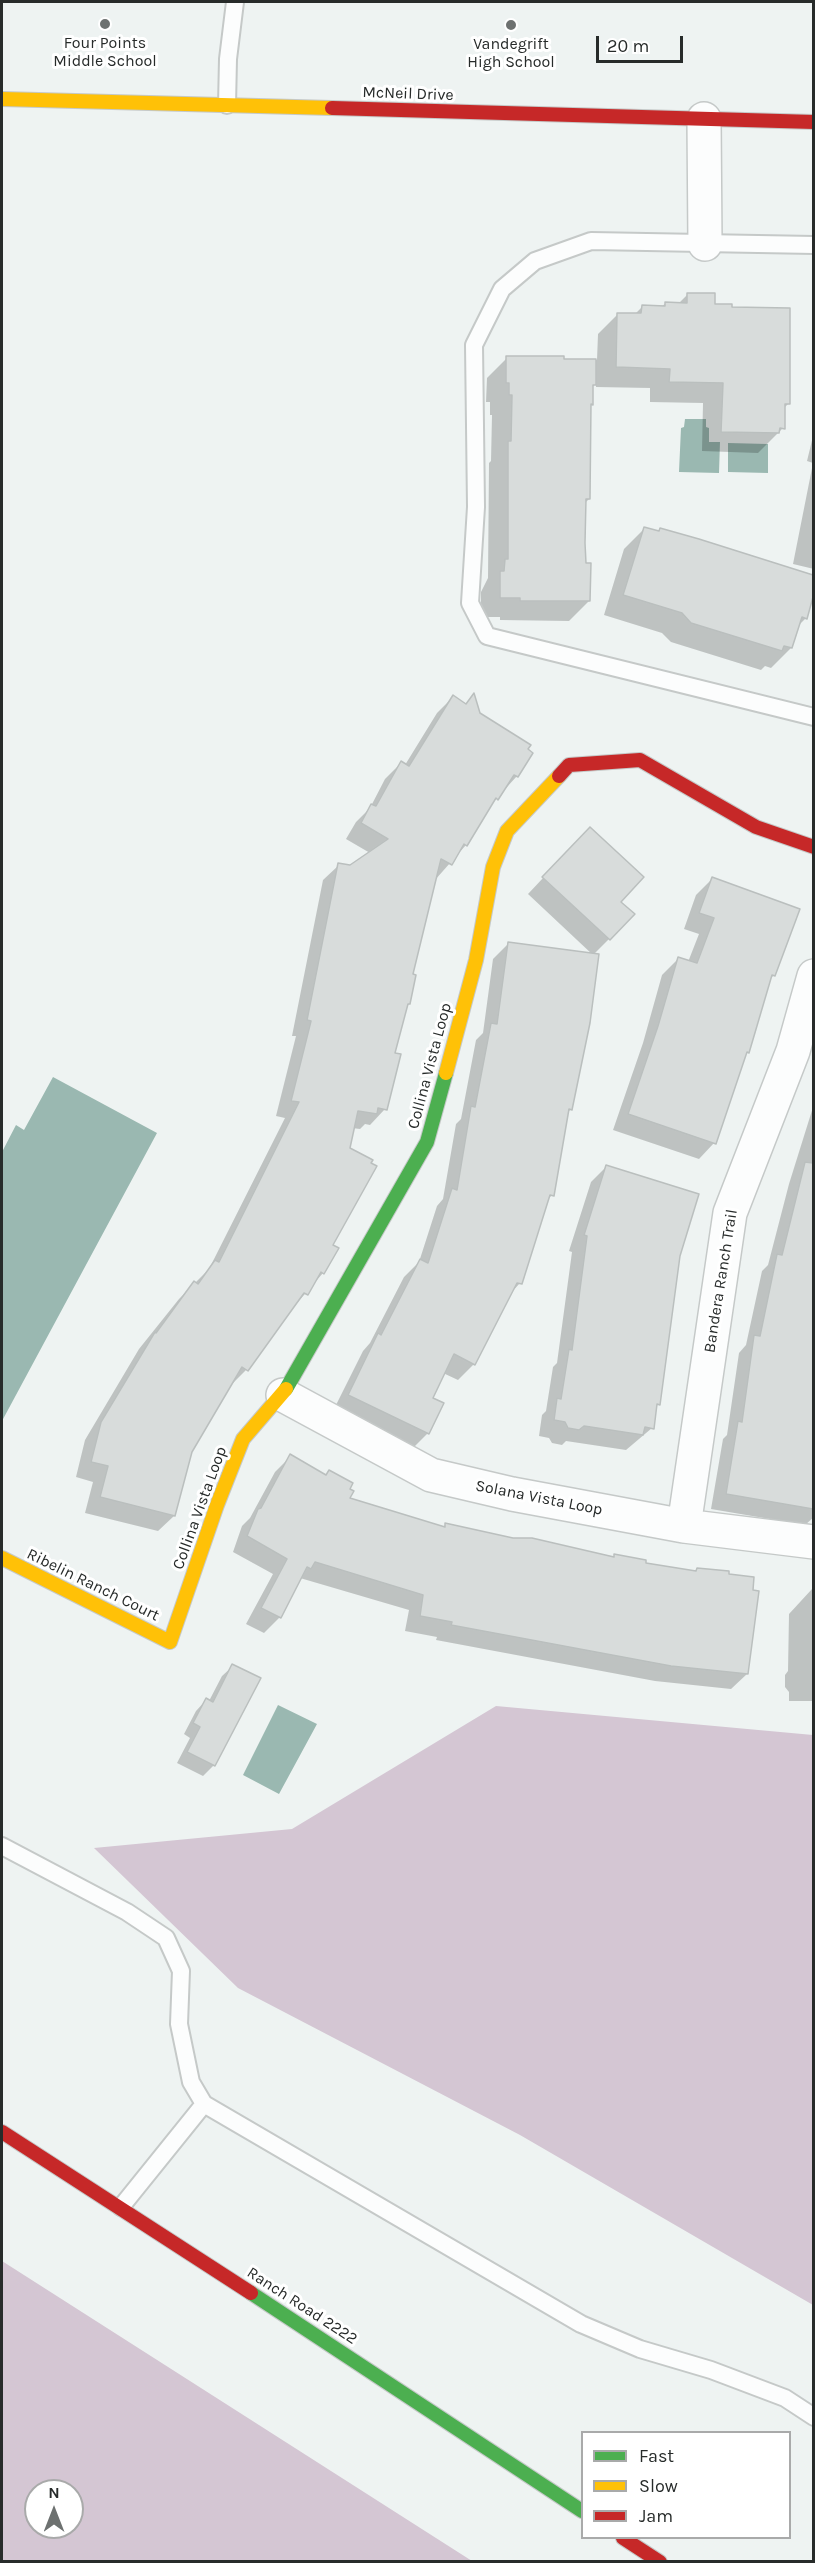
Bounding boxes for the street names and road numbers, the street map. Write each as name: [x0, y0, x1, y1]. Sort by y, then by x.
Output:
street label: McNeil Drive: [362, 83, 454, 105]
street label: Collina Vista Loop: [404, 1001, 456, 1131]
street label: Bandera Ranch Trail: [700, 1208, 742, 1354]
street label: Collina Vista Loop: [169, 1444, 231, 1572]
street label: Solana Vista Loop: [474, 1476, 604, 1520]
street label: Ribelin Ranch Court: [24, 1545, 162, 1625]
street label: Ranch Road 2222: [243, 2263, 361, 2349]

